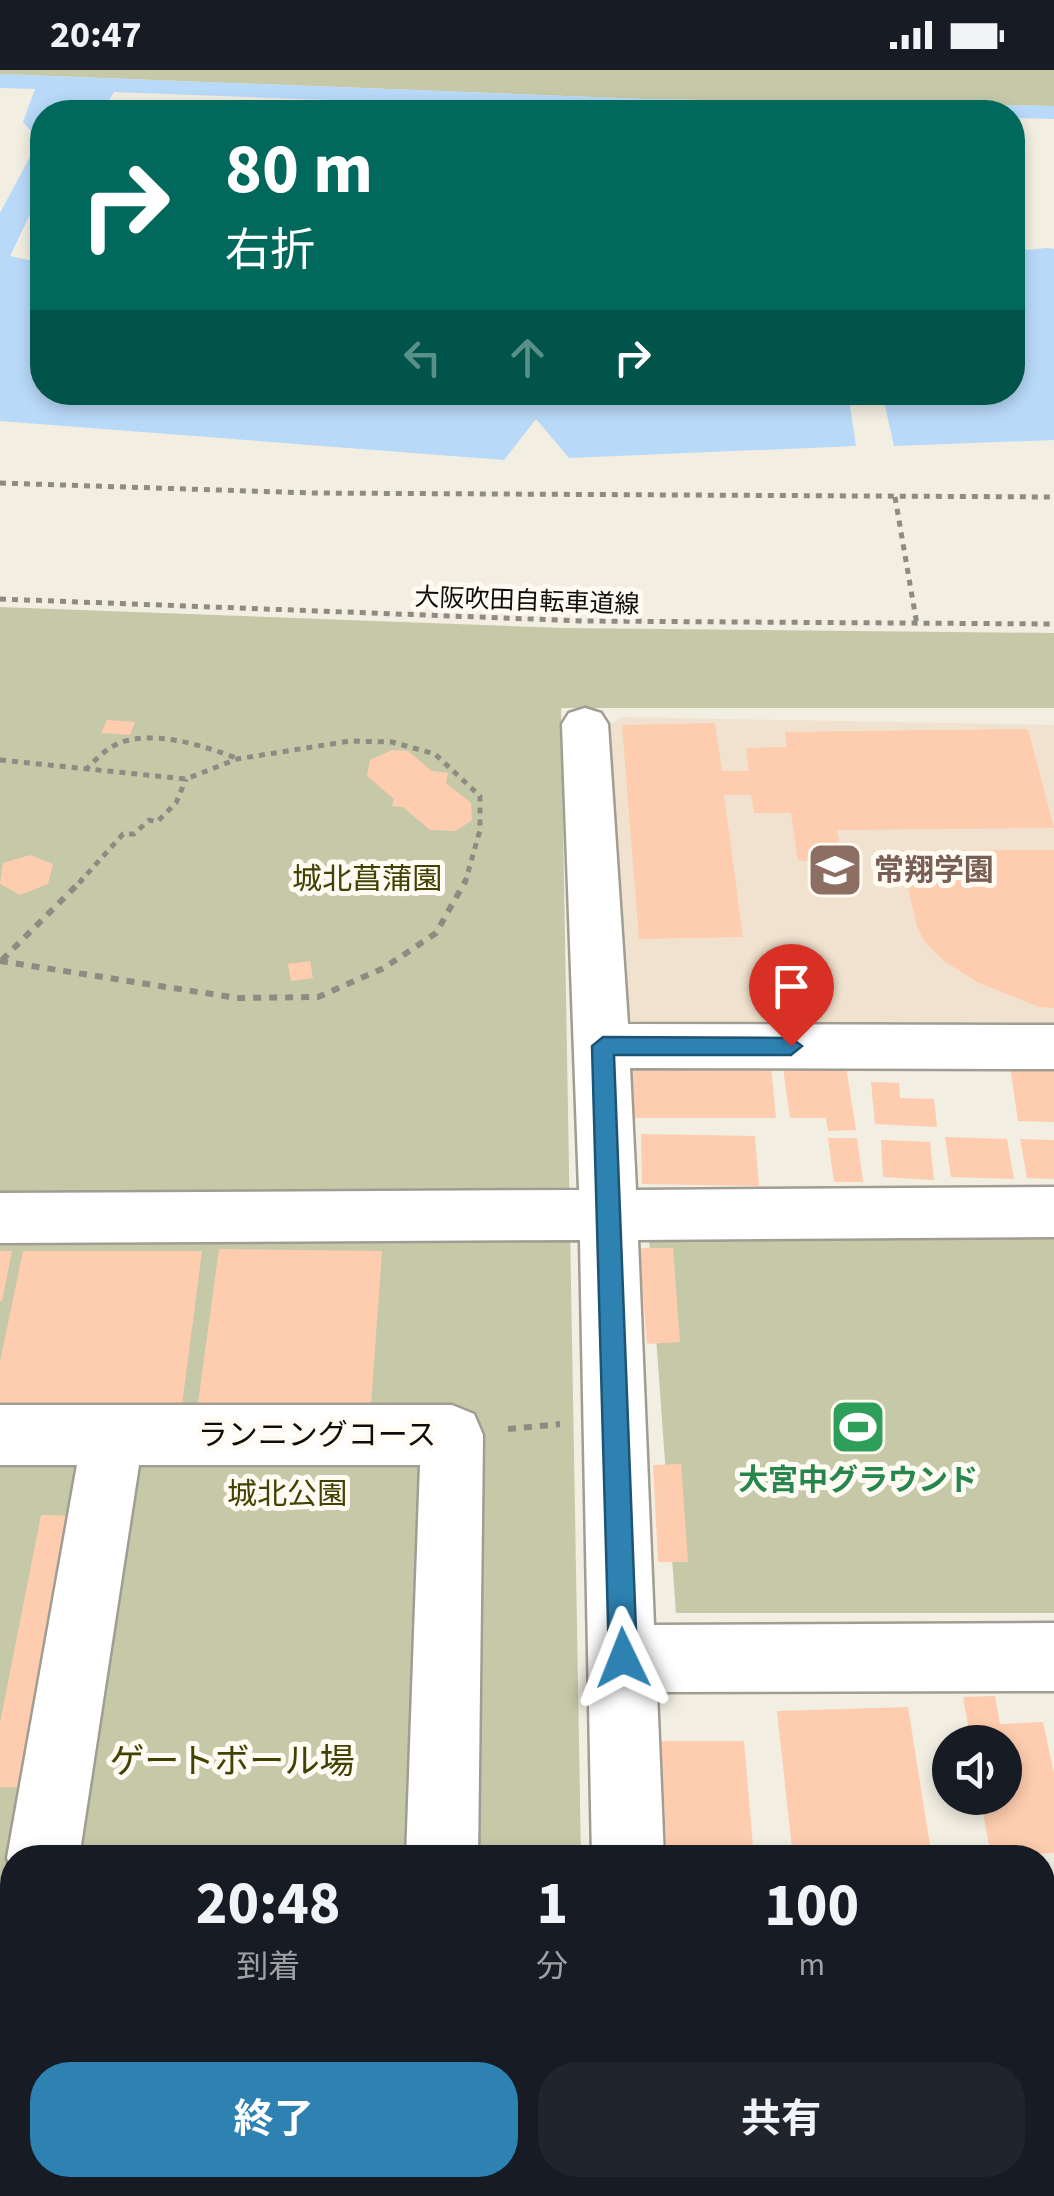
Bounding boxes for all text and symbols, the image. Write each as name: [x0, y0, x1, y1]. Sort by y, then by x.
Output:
text: 20:47: [50, 8, 142, 62]
text: 80 m: [225, 120, 373, 220]
icon: right: [60, 140, 190, 270]
text: 右折: [225, 219, 315, 283]
icon: left: [395, 330, 450, 385]
icon: ahead: [500, 330, 555, 385]
icon: right: [605, 330, 660, 385]
street label: 大阪吹田自転車道線: [414, 579, 640, 623]
school or university icon: 常翔学園: [805, 840, 865, 900]
place label: 常翔学園: [874, 849, 994, 892]
park label: 城北菖蒲園: [292, 858, 442, 901]
pin: [749, 944, 834, 1047]
icon: arrive: [764, 959, 819, 1014]
sports icon: 大宮中グラウンド: [828, 1397, 888, 1457]
street label: ランニングコース: [198, 1414, 436, 1457]
place label: 大宮中グラウンド: [738, 1459, 978, 1502]
park label: 城北公園: [227, 1473, 347, 1516]
position arrow: [571, 1606, 675, 1710]
map controls: [932, 1725, 1022, 1815]
button: sound: [932, 1725, 1022, 1815]
park label: ゲートボール場: [109, 1737, 355, 1787]
text: 20:48: [196, 1862, 341, 1947]
text: 1: [536, 1862, 568, 1947]
text: 100: [764, 1864, 859, 1949]
text: m: [798, 1942, 825, 1988]
text: 到着: [236, 1944, 300, 1990]
text: 分: [536, 1944, 568, 1990]
button: 終了: [30, 2062, 518, 2177]
button: 共有: [538, 2062, 1025, 2177]

